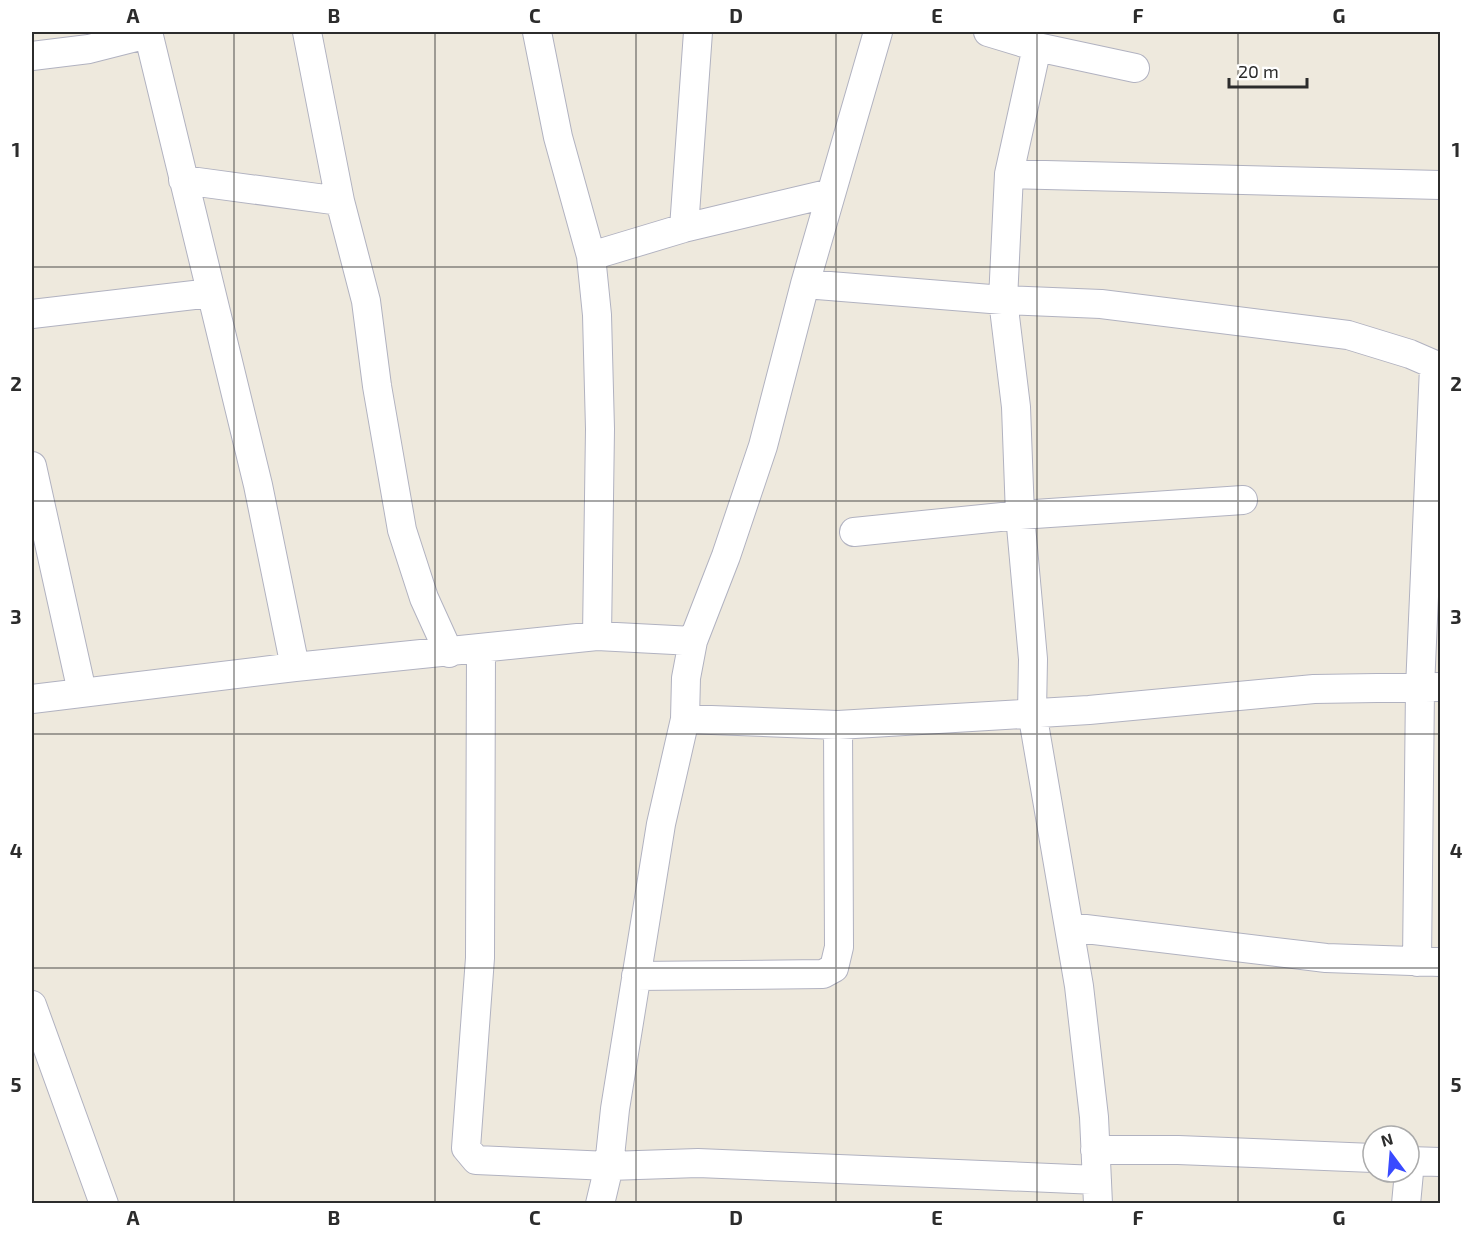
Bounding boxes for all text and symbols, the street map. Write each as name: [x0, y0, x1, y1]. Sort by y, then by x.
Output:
text: A: [126, 3, 140, 27]
text: B: [328, 3, 340, 27]
text: C: [529, 3, 541, 27]
text: D: [729, 3, 743, 27]
text: E: [931, 3, 943, 27]
text: F: [1132, 3, 1144, 27]
text: G: [1333, 3, 1345, 27]
scale bar: [1229, 51, 1307, 89]
text: 20 m: [1238, 60, 1279, 82]
text: 1: [12, 137, 20, 161]
text: 1: [1452, 137, 1460, 161]
text: 2: [10, 371, 22, 395]
text: 2: [1450, 371, 1462, 395]
text: 3: [10, 604, 22, 628]
text: 3: [1450, 604, 1462, 628]
text: 4: [10, 838, 23, 862]
text: 4: [1450, 838, 1463, 862]
text: 5: [10, 1072, 22, 1096]
text: 5: [1450, 1072, 1462, 1096]
north arrow: [1361, 1124, 1421, 1184]
text: N: [1379, 1128, 1395, 1150]
text: A: [126, 1205, 140, 1229]
text: B: [328, 1205, 340, 1229]
text: C: [529, 1205, 541, 1229]
text: D: [729, 1205, 743, 1229]
text: E: [931, 1205, 943, 1229]
text: F: [1132, 1205, 1144, 1229]
text: G: [1333, 1205, 1345, 1229]

